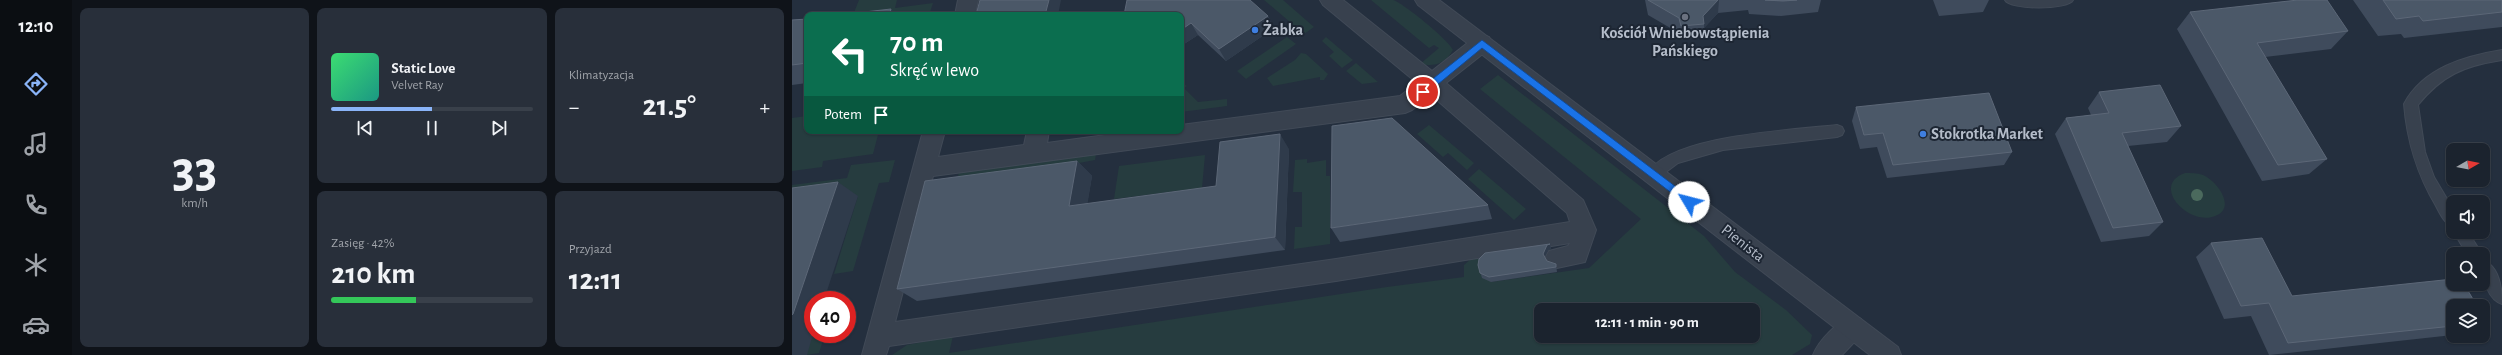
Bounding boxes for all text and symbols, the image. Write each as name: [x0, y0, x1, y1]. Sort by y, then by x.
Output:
marker: Kościół Wniebowstąpienia Pańskiego: [1680, 12, 1690, 22]
text: 12:10: [19, 18, 53, 36]
place label: Żabka: [1263, 20, 1303, 38]
marker: Żabka: [1250, 25, 1260, 35]
place label: Kościół Wniebowstąpienia Pańskiego: [1600, 25, 1770, 59]
icon: left: [824, 28, 876, 80]
text: 70 m: [890, 29, 944, 57]
text: Static Love: [391, 61, 455, 76]
text: Skręć w lewo: [890, 62, 979, 80]
text: Klimatyzacja: [569, 69, 634, 82]
icon: directions: [22, 70, 50, 98]
pin: [1406, 75, 1440, 109]
text: Velvet Ray: [391, 79, 443, 92]
icon: arrive: [1412, 81, 1434, 103]
text: 21.5°: [643, 91, 696, 121]
text: −: [569, 96, 579, 118]
text: +: [759, 96, 770, 118]
icon: arrive: [870, 104, 892, 126]
text: Potem: [824, 107, 862, 122]
icon: previous: [354, 117, 376, 139]
icon: pause: [421, 117, 443, 139]
icon: next: [488, 117, 510, 139]
place label: Stokrotka Market: [1931, 126, 2044, 142]
marker: Stokrotka Market: [1918, 129, 1928, 139]
icon: music: [22, 130, 50, 158]
north arrow: [2446, 143, 2490, 187]
map controls: [2446, 143, 2490, 343]
text: 33: [172, 144, 217, 196]
position arrow: [1668, 181, 1710, 223]
icon: phone: [22, 191, 50, 219]
button: sound: [2446, 195, 2490, 239]
text: km/h: [181, 197, 208, 210]
street label: Pienista: [1718, 221, 1768, 265]
text: Zasięg · 42%: [331, 237, 395, 250]
text: Przyjazd: [569, 243, 612, 256]
button: search: [2446, 247, 2490, 291]
icon: climate: [22, 251, 50, 279]
text: 210 km: [331, 259, 415, 289]
text: 12:11: [569, 265, 622, 295]
speed limit sign: 40: [804, 291, 856, 343]
button: layers: [2446, 299, 2490, 343]
icon: car: [22, 311, 50, 339]
text: 12:11 · 1 min · 90 m: [1595, 315, 1699, 330]

